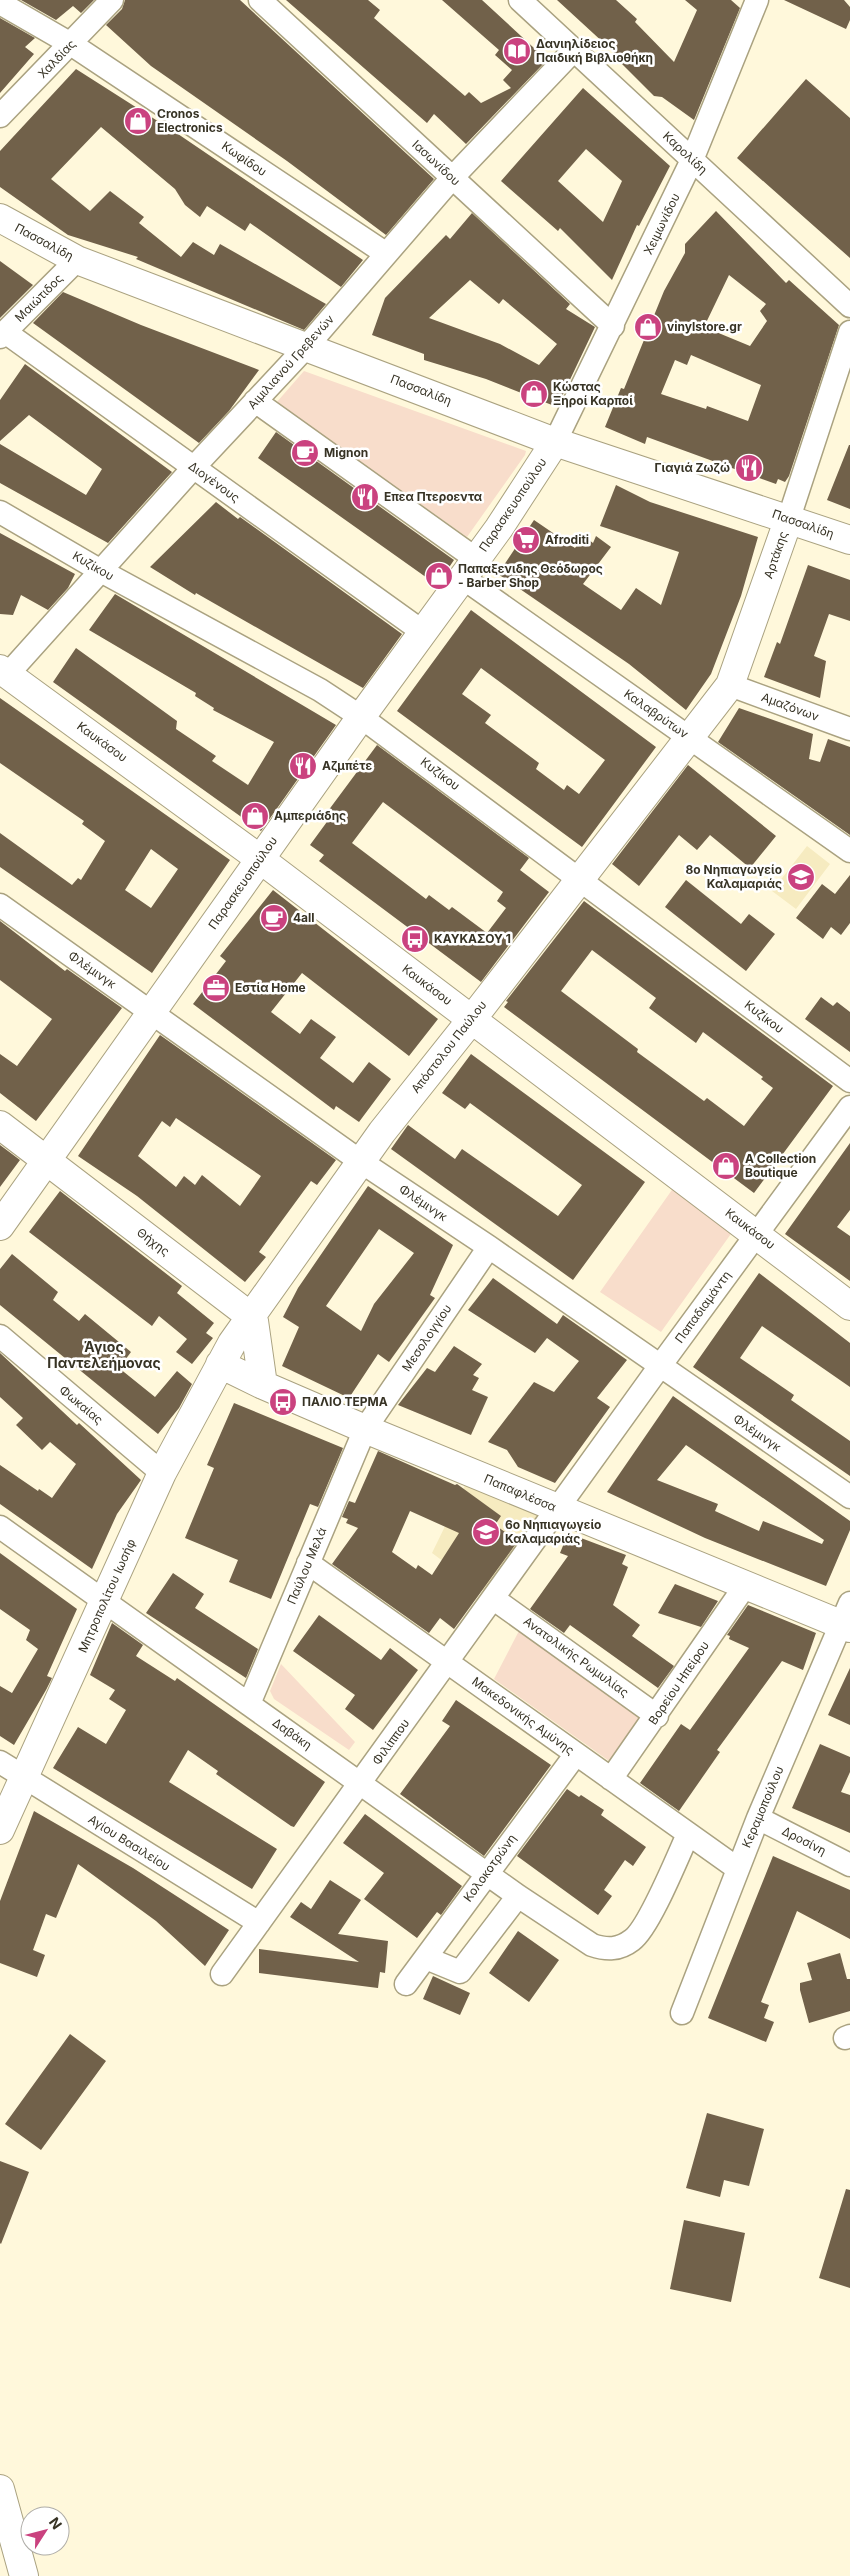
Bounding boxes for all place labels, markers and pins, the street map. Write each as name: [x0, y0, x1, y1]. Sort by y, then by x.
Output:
library icon: Δανιηλίδειος Παιδική Βιβλιοθήκη: [502, 36, 532, 66]
place label: Δανιηλίδειος Παιδική Βιβλιοθήκη: [536, 36, 653, 65]
shop icon: Cronos Electronics: [123, 106, 153, 136]
place label: Cronos Electronics: [157, 106, 223, 135]
shop icon: vinylstore.gr: [633, 312, 663, 342]
place label: vinylstore.gr: [667, 319, 742, 334]
shop icon: Κώστας Ξηροί Καρποί: [519, 379, 549, 409]
place label: Κώστας Ξηροί Καρποί: [553, 379, 633, 408]
cafe icon: Mignon: [290, 438, 320, 468]
place label: Mignon: [324, 445, 368, 460]
restaurant icon: Γιαγιά Ζωζώ: [734, 453, 764, 483]
place label: Γιαγιά Ζωζώ: [655, 460, 730, 475]
restaurant icon: Επεα Πτεροεντα: [350, 482, 380, 512]
place label: Επεα Πτεροεντα: [384, 489, 482, 504]
supermarket icon: Afroditi: [511, 525, 541, 555]
place label: Afroditi: [545, 532, 589, 547]
shop icon: Παπαξενιδης Θεόδωρος - Barber Shop: [424, 561, 454, 591]
place label: Παπαξενιδης Θεόδωρος - Barber Shop: [458, 561, 603, 590]
restaurant icon: Αζμπέτε: [288, 751, 318, 781]
place label: Αζμπέτε: [322, 758, 372, 773]
shop icon: Αμπεριάδης: [240, 801, 270, 831]
place label: Αμπεριάδης: [274, 808, 346, 823]
place label: 8ο Νηπιαγωγείο Καλαμαριάς: [686, 862, 782, 891]
school or university icon: 8ο Νηπιαγωγείο Καλαμαριάς: [786, 862, 816, 892]
cafe icon: 4all: [259, 903, 289, 933]
place label: 4all: [293, 910, 315, 925]
bus stop icon: ΚΑΥΚΑΣΟΥ 1: [400, 924, 430, 954]
place label: ΚΑΥΚΑΣΟΥ 1: [434, 931, 511, 946]
office icon: Εστία Home: [201, 973, 231, 1003]
place label: Εστία Home: [235, 980, 306, 995]
shop icon: A Collection Boutique: [711, 1151, 741, 1181]
place label: A Collection Boutique: [745, 1151, 816, 1180]
bus stop icon: ΠΑΛΙΟ ΤΕΡΜΑ: [268, 1387, 298, 1417]
place label: ΠΑΛΙΟ ΤΕΡΜΑ: [302, 1394, 388, 1409]
school or university icon: 6ο Νηπιαγωγείο Καλαμαριάς: [471, 1517, 501, 1547]
place label: 6ο Νηπιαγωγείο Καλαμαριάς: [505, 1517, 601, 1546]

